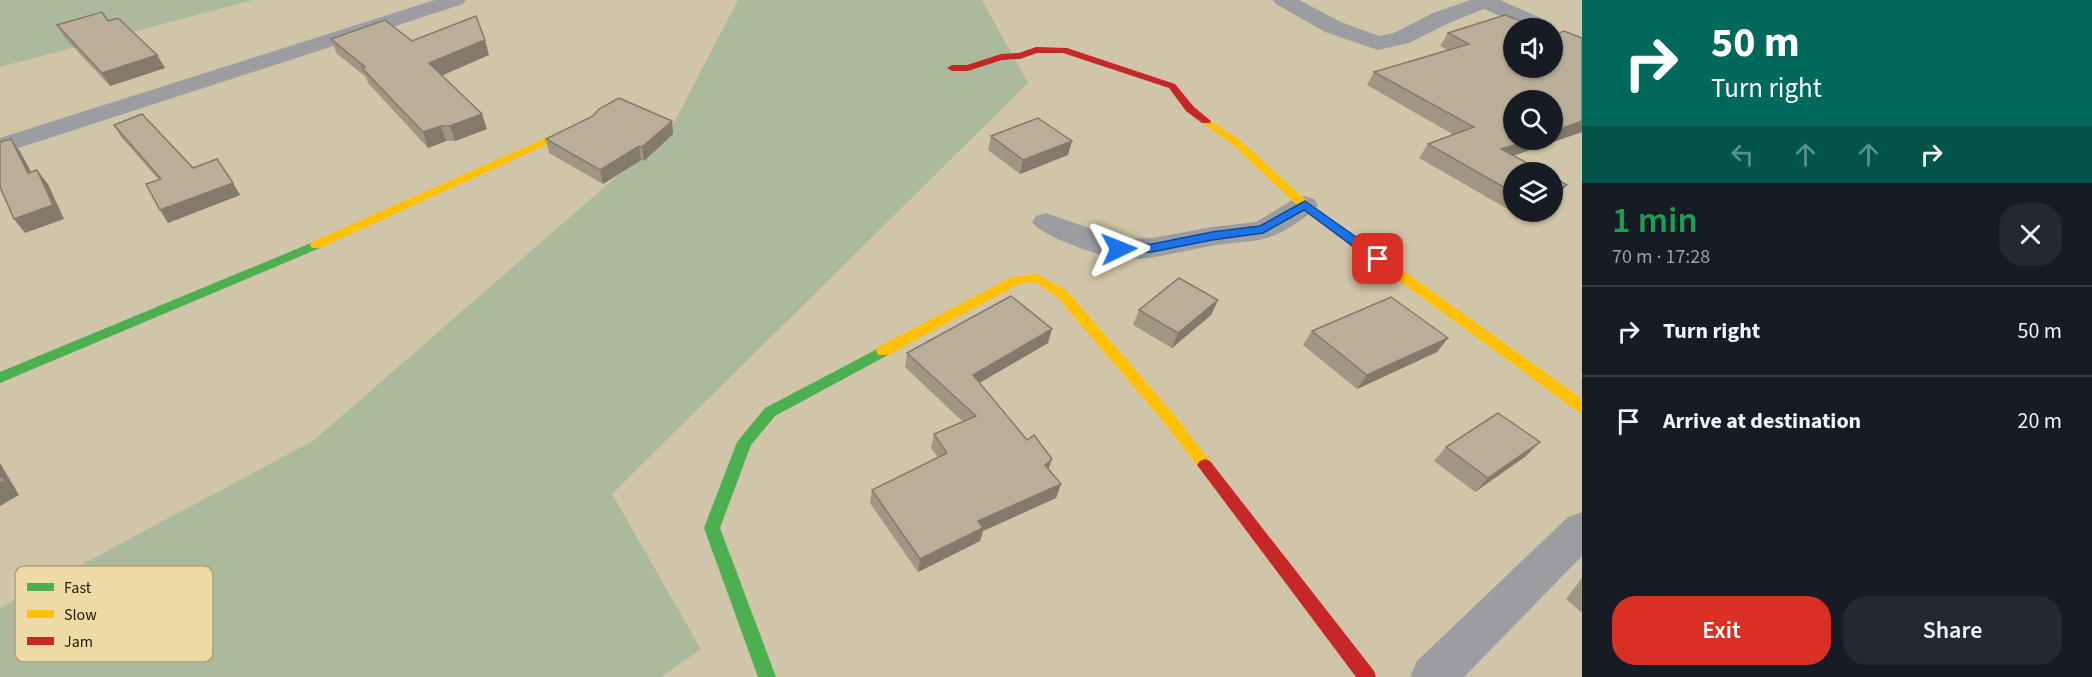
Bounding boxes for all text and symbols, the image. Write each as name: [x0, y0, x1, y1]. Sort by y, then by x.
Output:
text: 50 m: [1711, 13, 1800, 73]
map controls: [1503, 18, 1563, 222]
button: sound: [1503, 18, 1563, 78]
icon: right: [1612, 24, 1690, 102]
text: Turn right: [1711, 69, 1822, 108]
button: search: [1503, 90, 1563, 150]
icon: left: [1726, 138, 1759, 171]
icon: ahead: [1789, 138, 1822, 171]
icon: ahead: [1852, 138, 1885, 171]
icon: right: [1915, 138, 1948, 171]
button: layers: [1503, 162, 1563, 222]
text: 1 min: [1612, 195, 1698, 246]
button: close: [1999, 203, 2062, 266]
position arrow: [1087, 217, 1151, 281]
pin: [1352, 233, 1403, 284]
icon: arrive: [1361, 242, 1394, 275]
text: 70 m · 17:28: [1612, 243, 1710, 271]
icon: right: [1612, 315, 1645, 348]
text: Turn right: [1663, 315, 1760, 347]
text: 50 m: [2017, 315, 2062, 347]
icon: arrive: [1612, 405, 1645, 438]
text: Arrive at destination: [1663, 405, 1861, 437]
text: 20 m: [2017, 405, 2062, 437]
legend: [15, 566, 213, 662]
text: Fast: [64, 577, 92, 599]
button: Exit: [1612, 596, 1831, 665]
button: Share: [1843, 596, 2062, 665]
text: Slow: [64, 604, 97, 626]
text: Jam: [64, 631, 93, 653]

